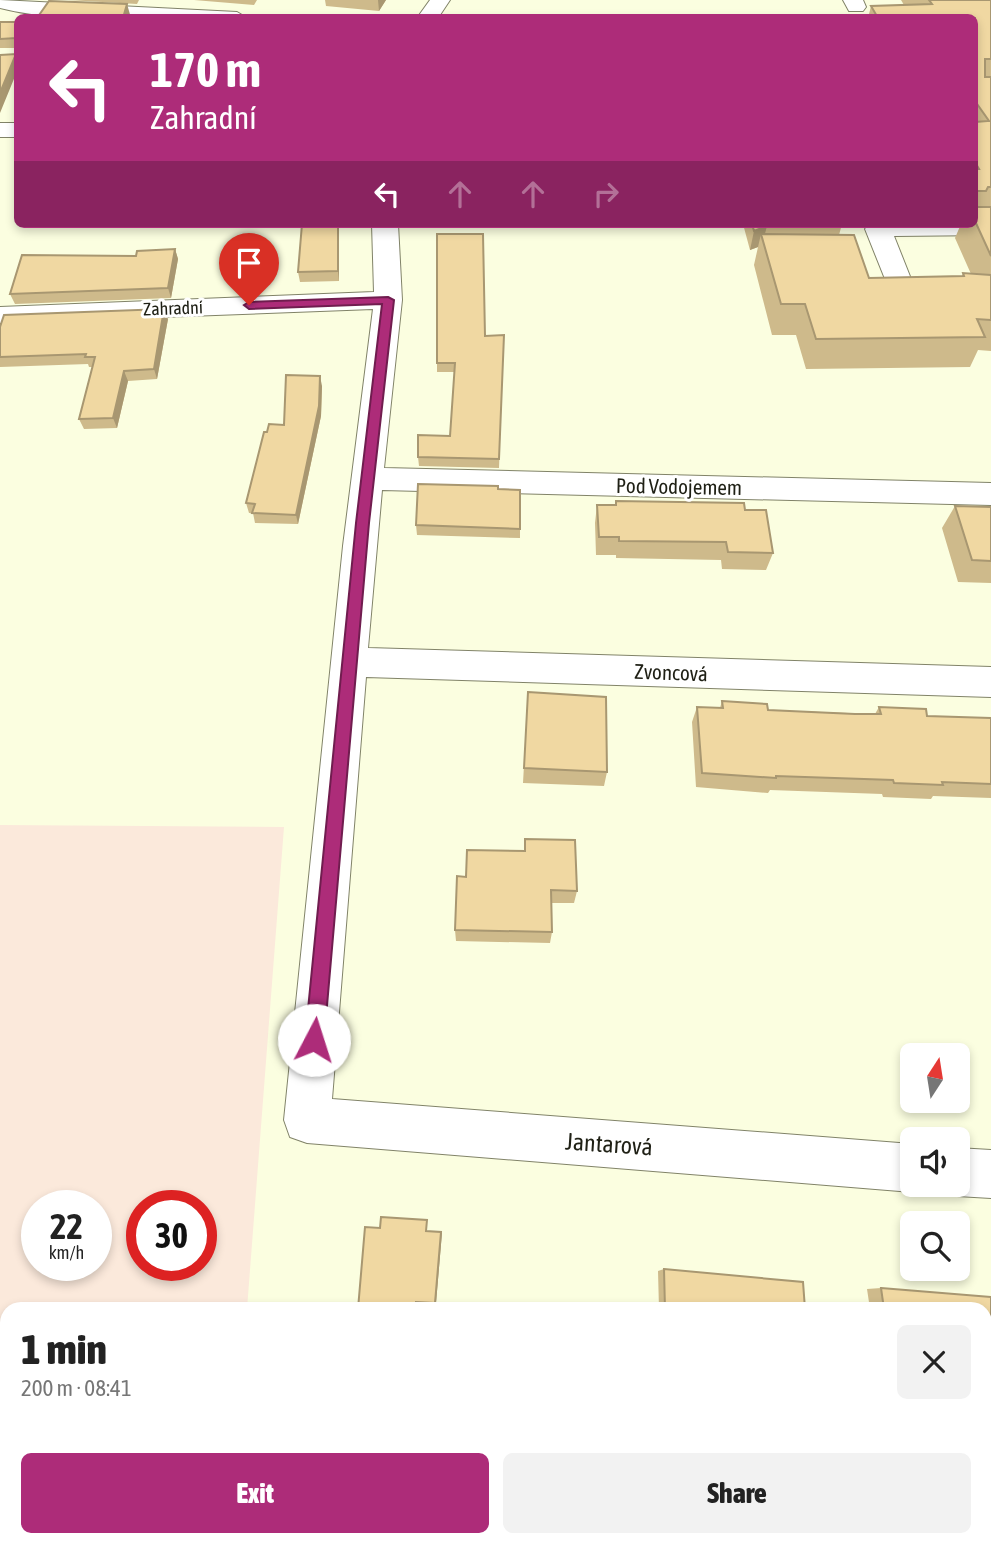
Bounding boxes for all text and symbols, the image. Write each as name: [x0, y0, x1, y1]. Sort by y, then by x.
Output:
text: 170 m: [150, 41, 261, 97]
icon: left: [35, 42, 126, 133]
text: Zahradní: [150, 99, 257, 136]
icon: left: [368, 175, 406, 213]
icon: ahead: [441, 175, 479, 213]
icon: ahead: [514, 175, 552, 213]
icon: right: [587, 175, 625, 213]
pin: [219, 233, 279, 305]
icon: arrive: [230, 244, 268, 282]
street label: Zahradní: [143, 296, 203, 320]
street label: Pod Vodojemem: [616, 473, 742, 499]
street label: Zvoncová: [634, 659, 708, 685]
position arrow: [277, 1003, 351, 1077]
north arrow: [900, 1043, 970, 1113]
map controls: [900, 1043, 970, 1281]
street label: Jantarová: [564, 1127, 654, 1161]
button: sound: [900, 1127, 970, 1197]
speed limit sign: 30: [126, 1190, 217, 1281]
text: 22: [50, 1206, 83, 1246]
button: search: [900, 1211, 970, 1281]
text: km/h: [49, 1242, 84, 1263]
text: 1 min: [21, 1325, 107, 1373]
button: close: [897, 1325, 971, 1399]
text: 200 m · 08:41: [21, 1375, 132, 1401]
button: Exit: [21, 1453, 489, 1533]
button: Share: [503, 1453, 971, 1533]

